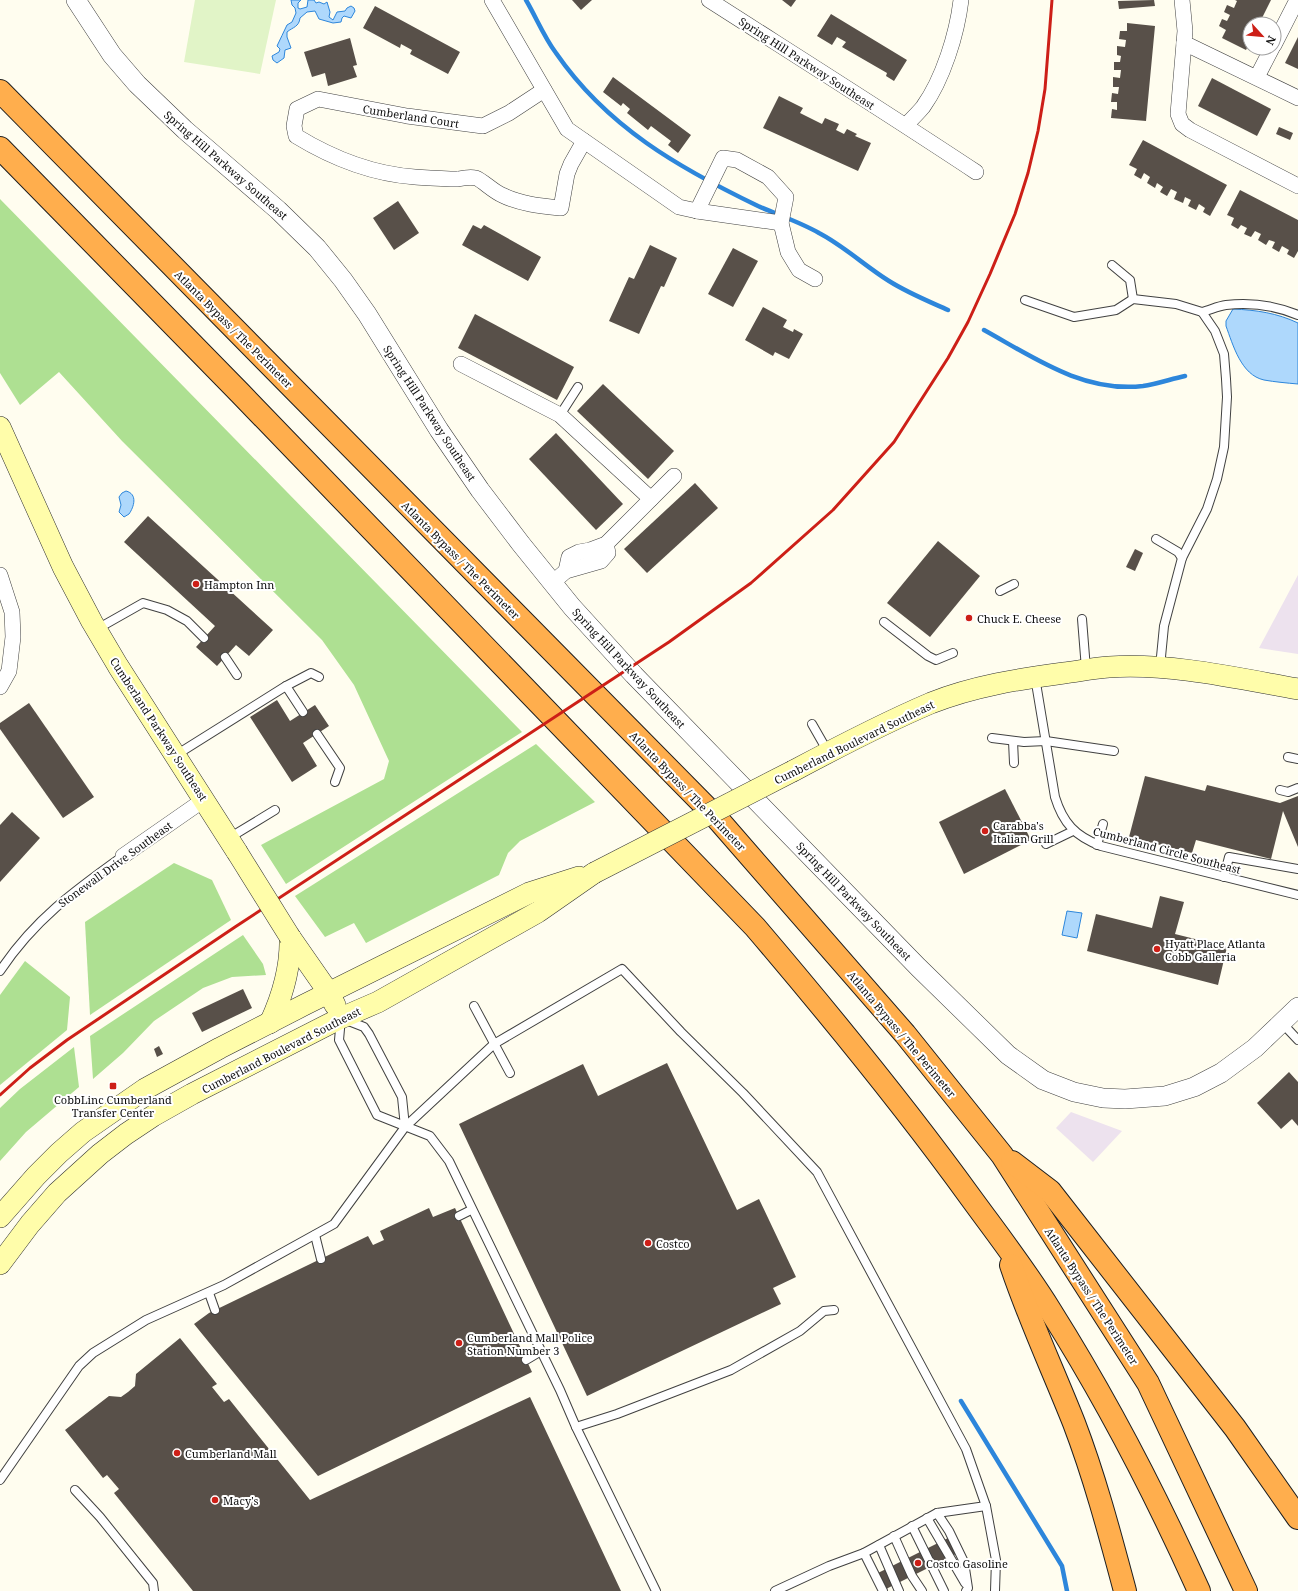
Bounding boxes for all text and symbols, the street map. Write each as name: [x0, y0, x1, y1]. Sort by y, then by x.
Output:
street label: Spring Hill Parkway Southeast: [736, 13, 878, 113]
north arrow: [1242, 16, 1282, 56]
text: N: [1263, 33, 1280, 48]
street label: Cumberland Court: [362, 101, 460, 131]
street label: Spring Hill Parkway Southeast: [161, 107, 291, 223]
street label: Atlanta Bypass / The Perimeter: [172, 267, 297, 392]
street label: Spring Hill Parkway Southeast: [380, 342, 480, 484]
street label: Atlanta Bypass / The Perimeter: [399, 498, 524, 623]
place label: Hampton Inn: [204, 577, 274, 592]
marker: Hampton Inn: [191, 579, 201, 589]
street label: Spring Hill Parkway Southeast: [569, 605, 689, 731]
place label: Chuck E. Cheese: [977, 611, 1061, 626]
marker: Chuck E. Cheese: [964, 613, 974, 623]
street label: Cumberland Parkway Southeast: [107, 654, 211, 804]
street label: Cumberland Boulevard Southeast: [771, 697, 937, 787]
street label: Atlanta Bypass / The Perimeter: [627, 728, 750, 855]
street label: Stonewall Drive Southeast: [55, 817, 175, 910]
place label: Carabba's Italian Grill: [993, 818, 1054, 846]
street label: Cumberland Circle Southeast: [1091, 823, 1243, 877]
marker: Carabba's Italian Grill: [980, 826, 990, 836]
street label: Spring Hill Parkway Southeast: [793, 838, 915, 964]
place label: Hyatt Place Atlanta Cobb Galleria: [1165, 936, 1266, 964]
marker: Hyatt Place Atlanta Cobb Galleria: [1152, 944, 1162, 954]
street label: Atlanta Bypass / The Perimeter: [844, 967, 960, 1101]
street label: Cumberland Boulevard Southeast: [199, 1003, 363, 1097]
marker: CobbLinc Cumberland Transfer Center: [108, 1081, 118, 1091]
place label: CobbLinc Cumberland Transfer Center: [54, 1092, 172, 1120]
street label: Atlanta Bypass / The Perimeter: [1042, 1224, 1143, 1368]
place label: Costco: [656, 1236, 690, 1251]
marker: Costco: [643, 1238, 653, 1248]
place label: Cumberland Mall Police Station Number 3: [467, 1330, 593, 1358]
marker: Cumberland Mall Police Station Number 3: [454, 1338, 464, 1348]
place label: Cumberland Mall: [185, 1446, 277, 1461]
marker: Cumberland Mall: [172, 1448, 182, 1458]
place label: Macy's: [223, 1493, 259, 1508]
marker: Macy's: [210, 1495, 220, 1505]
place label: Costco Gasoline: [926, 1556, 1008, 1571]
marker: Costco Gasoline: [913, 1558, 923, 1568]

